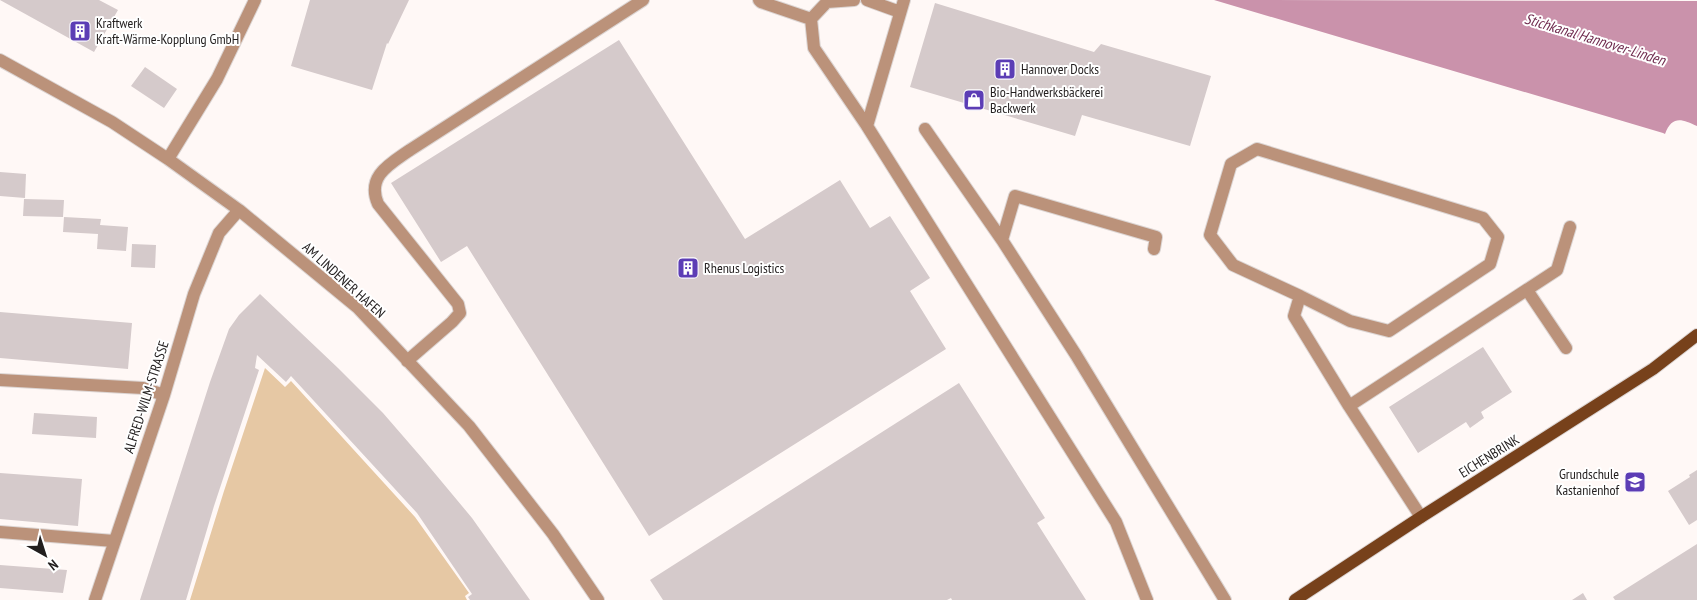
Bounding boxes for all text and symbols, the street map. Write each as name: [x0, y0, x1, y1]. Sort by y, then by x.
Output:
water label: Stichkanal Hannover-Linden: [1522, 9, 1669, 70]
place label: Kraftwerk Kraft-Wärme-Kopplung GmbH: [96, 14, 239, 48]
building icon: Kraftwerk Kraft-Wärme-Kopplung GmbH: [68, 19, 92, 43]
building icon: Hannover Docks: [993, 57, 1017, 81]
place label: Hannover Docks: [1021, 60, 1099, 78]
place label: Bio-Handwerksbäckerei Backwerk: [990, 83, 1103, 117]
shop icon: Bio-Handwerksbäckerei Backwerk: [962, 88, 986, 112]
street label: AM LINDENER HAFEN: [299, 238, 389, 322]
building icon: Rhenus Logistics: [676, 256, 700, 280]
place label: Rhenus Logistics: [704, 259, 785, 277]
street label: ALFRED-WILM-STRASSE: [119, 339, 173, 455]
street label: EICHENBRINK: [1456, 430, 1523, 482]
place label: Grundschule Kastanienhof: [1556, 465, 1619, 499]
school or university icon: Grundschule Kastanienhof: [1623, 470, 1647, 494]
north arrow: [20, 530, 70, 580]
text: N: [45, 556, 62, 574]

